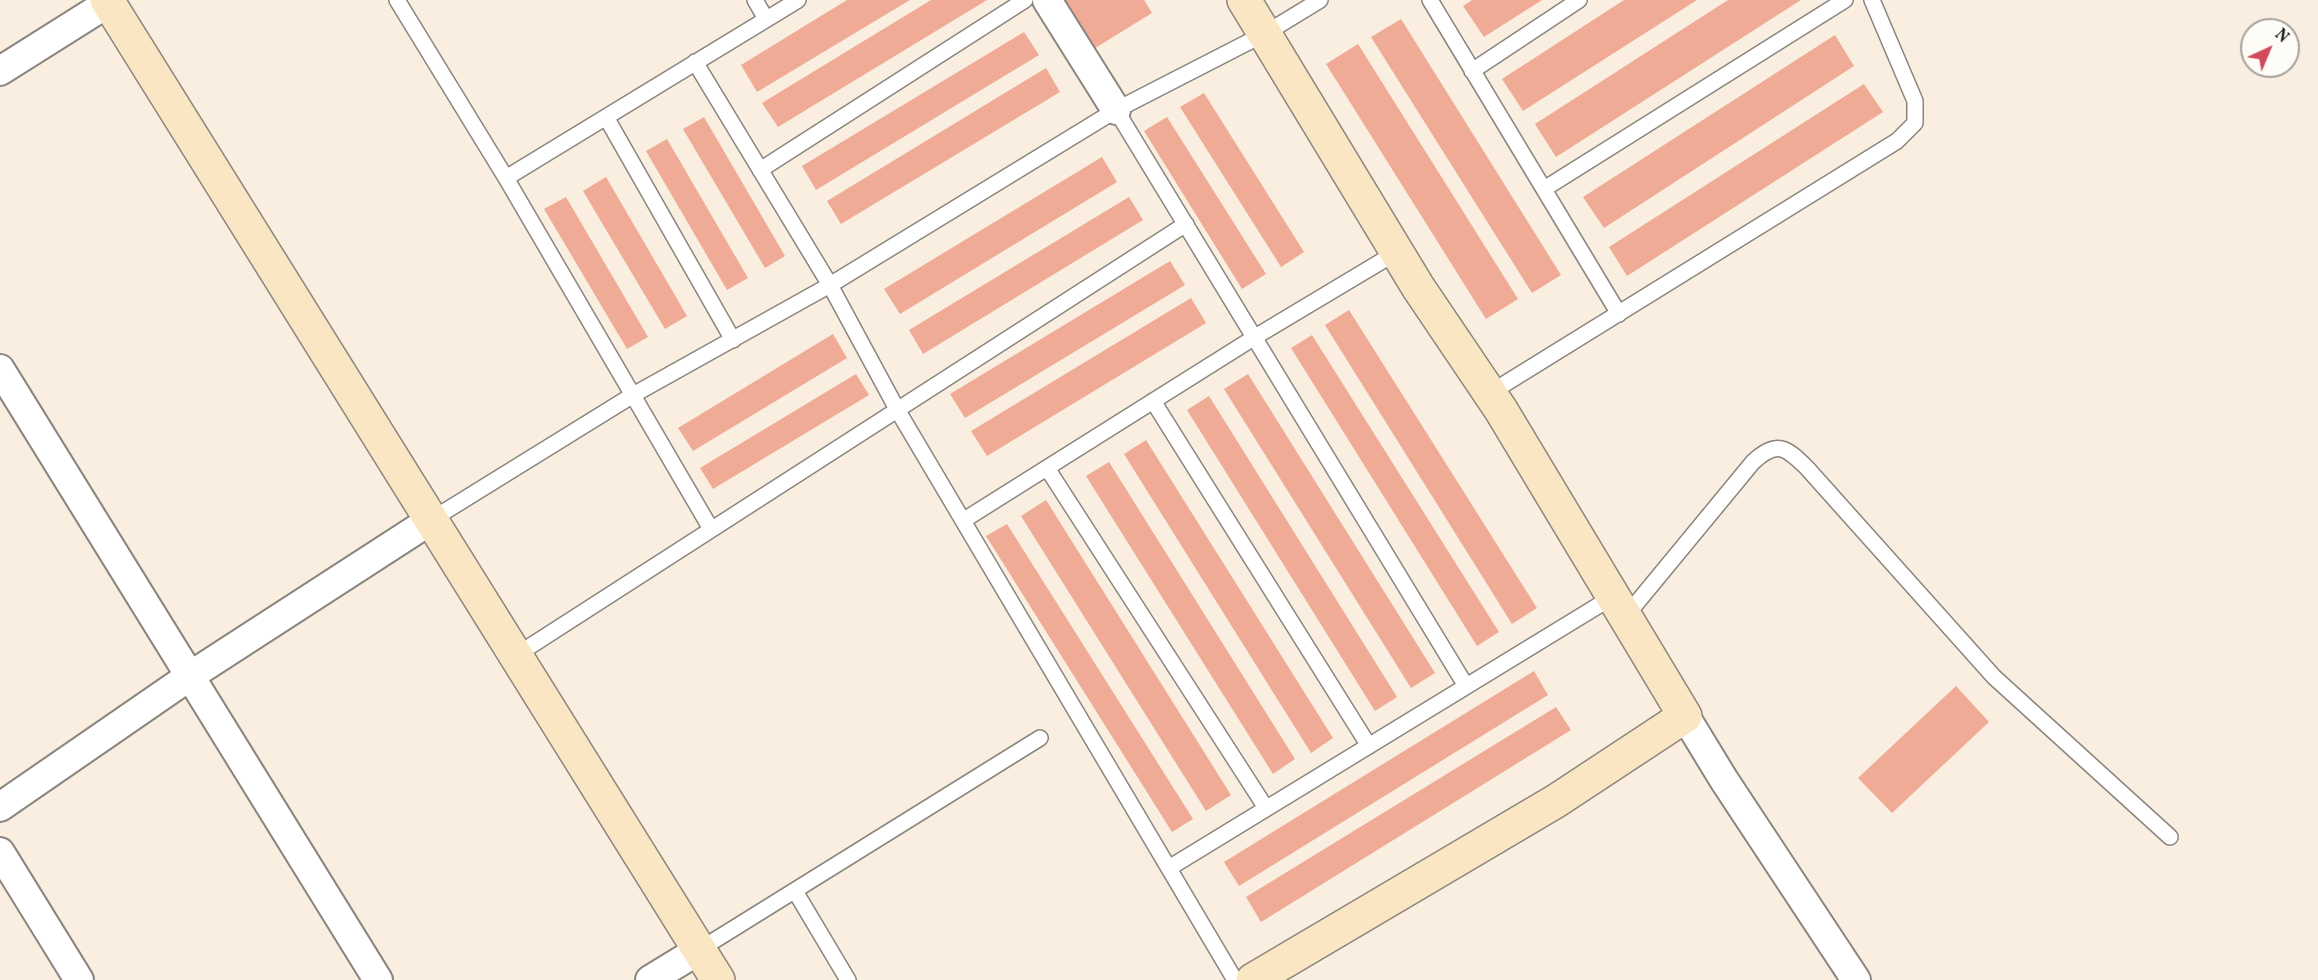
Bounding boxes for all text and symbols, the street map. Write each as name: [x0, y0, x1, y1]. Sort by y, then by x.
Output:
north arrow: [2240, 18, 2300, 78]
text: N: [2269, 25, 2293, 48]

